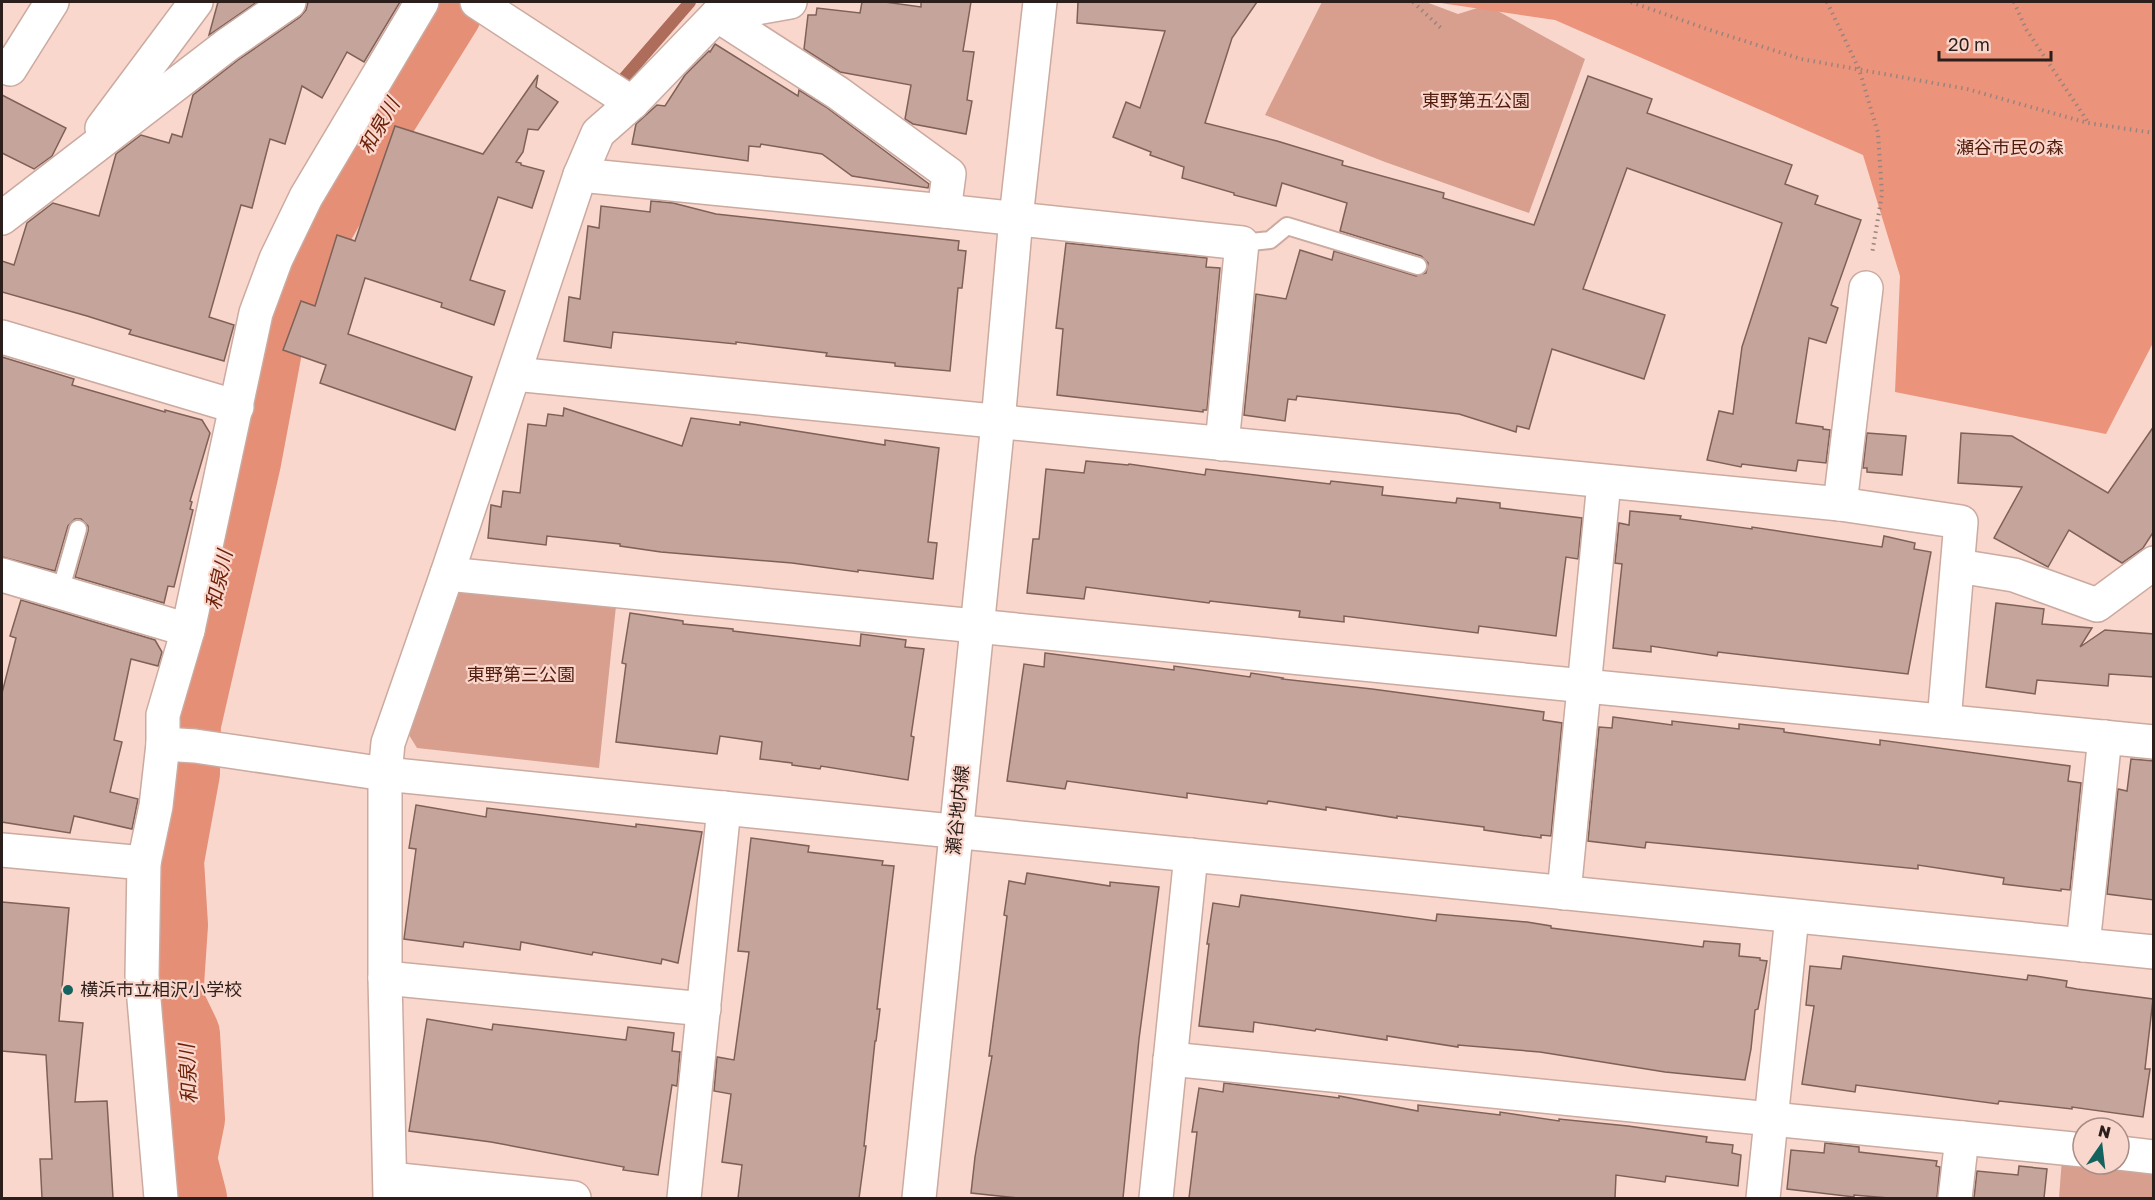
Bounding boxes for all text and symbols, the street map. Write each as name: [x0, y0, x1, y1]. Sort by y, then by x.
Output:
scale bar: [1939, 24, 2052, 62]
text: 20 m: [1948, 33, 1990, 55]
park label: 東野第五公園: [1422, 89, 1530, 111]
water label: 和泉川: [353, 92, 405, 157]
park label: 瀬谷市民の森: [1956, 136, 2064, 158]
water label: 和泉川: [200, 546, 236, 612]
park label: 東野第三公園: [467, 663, 575, 685]
street label: 瀬谷地内線: [941, 764, 973, 856]
place label: 横浜市立相沢小学校: [80, 978, 242, 1000]
marker: 横浜市立相沢小学校: [61, 983, 75, 997]
water label: 和泉川: [173, 1041, 201, 1105]
north arrow: [2071, 1116, 2131, 1176]
text: N: [2096, 1120, 2113, 1143]

